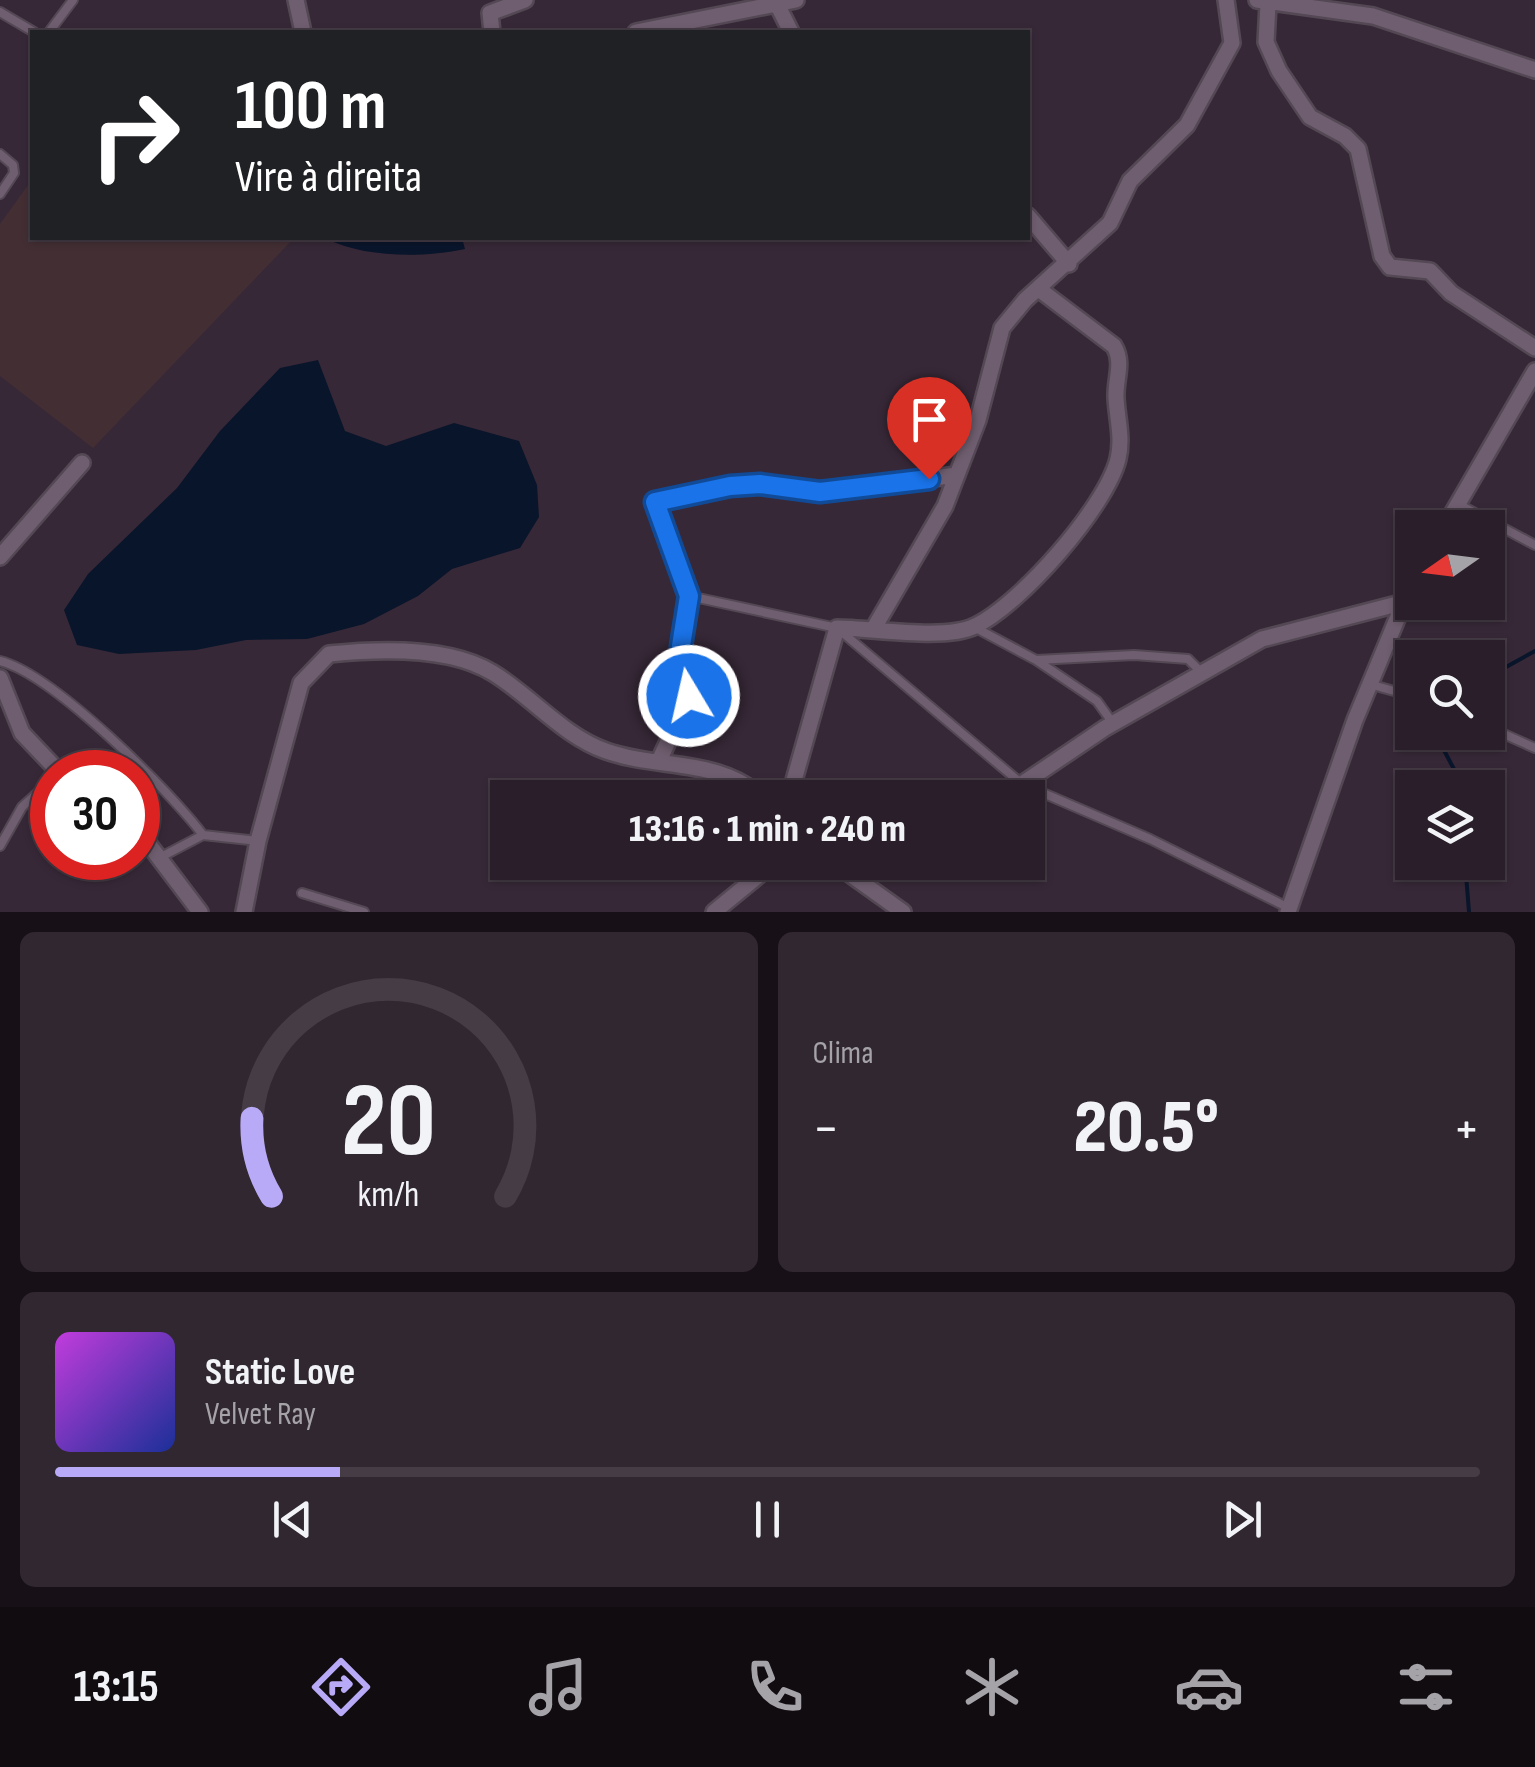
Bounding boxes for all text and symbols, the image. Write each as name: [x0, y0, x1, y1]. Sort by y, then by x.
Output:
text: 100 m: [235, 65, 386, 149]
icon: right: [70, 70, 200, 200]
text: Vire à direita: [235, 150, 422, 205]
pin: [887, 377, 972, 480]
icon: arrive: [902, 392, 957, 447]
north arrow: [1395, 510, 1505, 620]
map controls: [1395, 510, 1505, 880]
button: search: [1395, 640, 1505, 750]
position arrow: [637, 644, 741, 748]
speed limit sign: 30: [30, 750, 160, 880]
button: layers: [1395, 770, 1505, 880]
text: 13:16 · 1 min · 240 m: [629, 807, 906, 852]
text: Clima: [813, 1034, 873, 1073]
text: 20: [341, 1060, 436, 1185]
text: 20.5°: [1073, 1083, 1219, 1174]
text: −: [813, 1096, 839, 1163]
text: +: [1453, 1096, 1480, 1163]
text: km/h: [358, 1174, 420, 1217]
text: Static Love: [205, 1350, 355, 1395]
text: Velvet Ray: [205, 1395, 316, 1434]
icon: previous: [265, 1492, 320, 1547]
icon: pause: [740, 1492, 795, 1547]
icon: next: [1215, 1492, 1270, 1547]
icon: directions: [306, 1652, 376, 1722]
icon: music: [523, 1652, 593, 1722]
icon: phone: [740, 1652, 810, 1722]
icon: climate: [957, 1652, 1027, 1722]
icon: car: [1174, 1652, 1244, 1722]
icon: filters: [1391, 1652, 1461, 1722]
text: 13:15: [74, 1660, 159, 1715]

